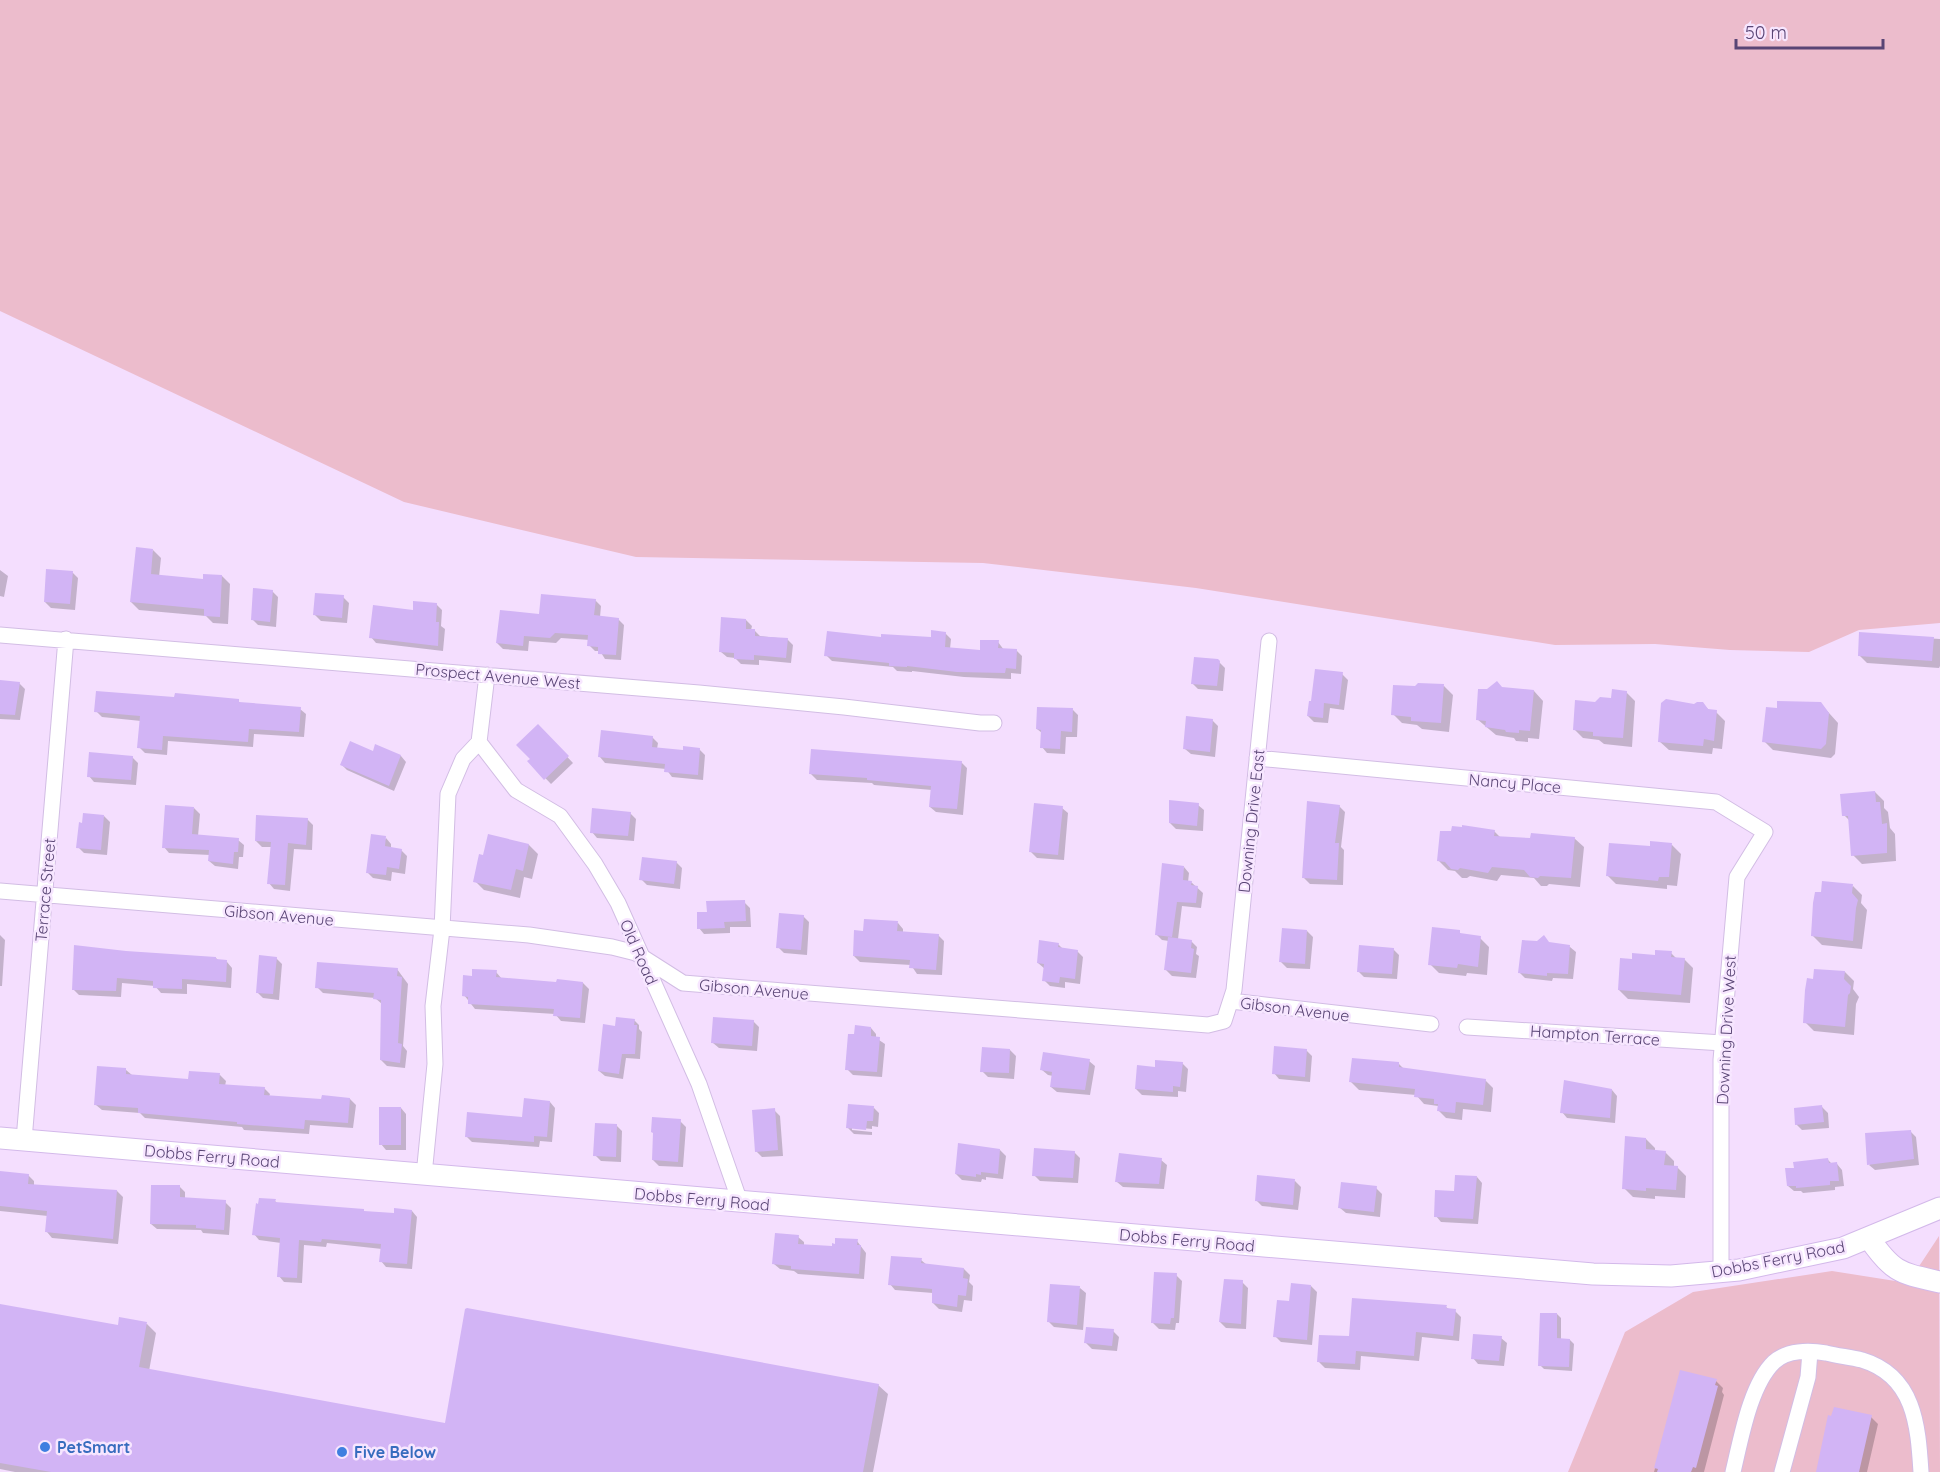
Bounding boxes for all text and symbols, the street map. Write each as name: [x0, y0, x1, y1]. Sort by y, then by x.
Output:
scale bar: [1736, 12, 1883, 50]
text: 50 m: [1745, 21, 1787, 44]
street label: Prospect Avenue West: [415, 659, 581, 693]
street label: Downing Drive East: [1234, 748, 1268, 894]
street label: Nancy Place: [1468, 769, 1562, 797]
street label: Terrace Street: [31, 837, 59, 943]
street label: Gibson Avenue: [223, 900, 335, 930]
street label: Old Road: [616, 916, 662, 988]
street label: Downing Drive West: [1712, 955, 1740, 1105]
street label: Gibson Avenue: [698, 974, 810, 1004]
street label: Gibson Avenue: [1239, 992, 1351, 1026]
street label: Hampton Terrace: [1529, 1020, 1661, 1050]
street label: Dobbs Ferry Road: [143, 1140, 281, 1172]
street label: Dobbs Ferry Road: [633, 1183, 771, 1215]
street label: Dobbs Ferry Road: [1118, 1224, 1256, 1256]
street label: Dobbs Ferry Road: [1709, 1236, 1847, 1282]
place label: PetSmart: [57, 1437, 130, 1457]
marker: PetSmart: [38, 1440, 52, 1454]
place label: Five Below: [354, 1442, 436, 1462]
marker: Five Below: [335, 1445, 349, 1459]

